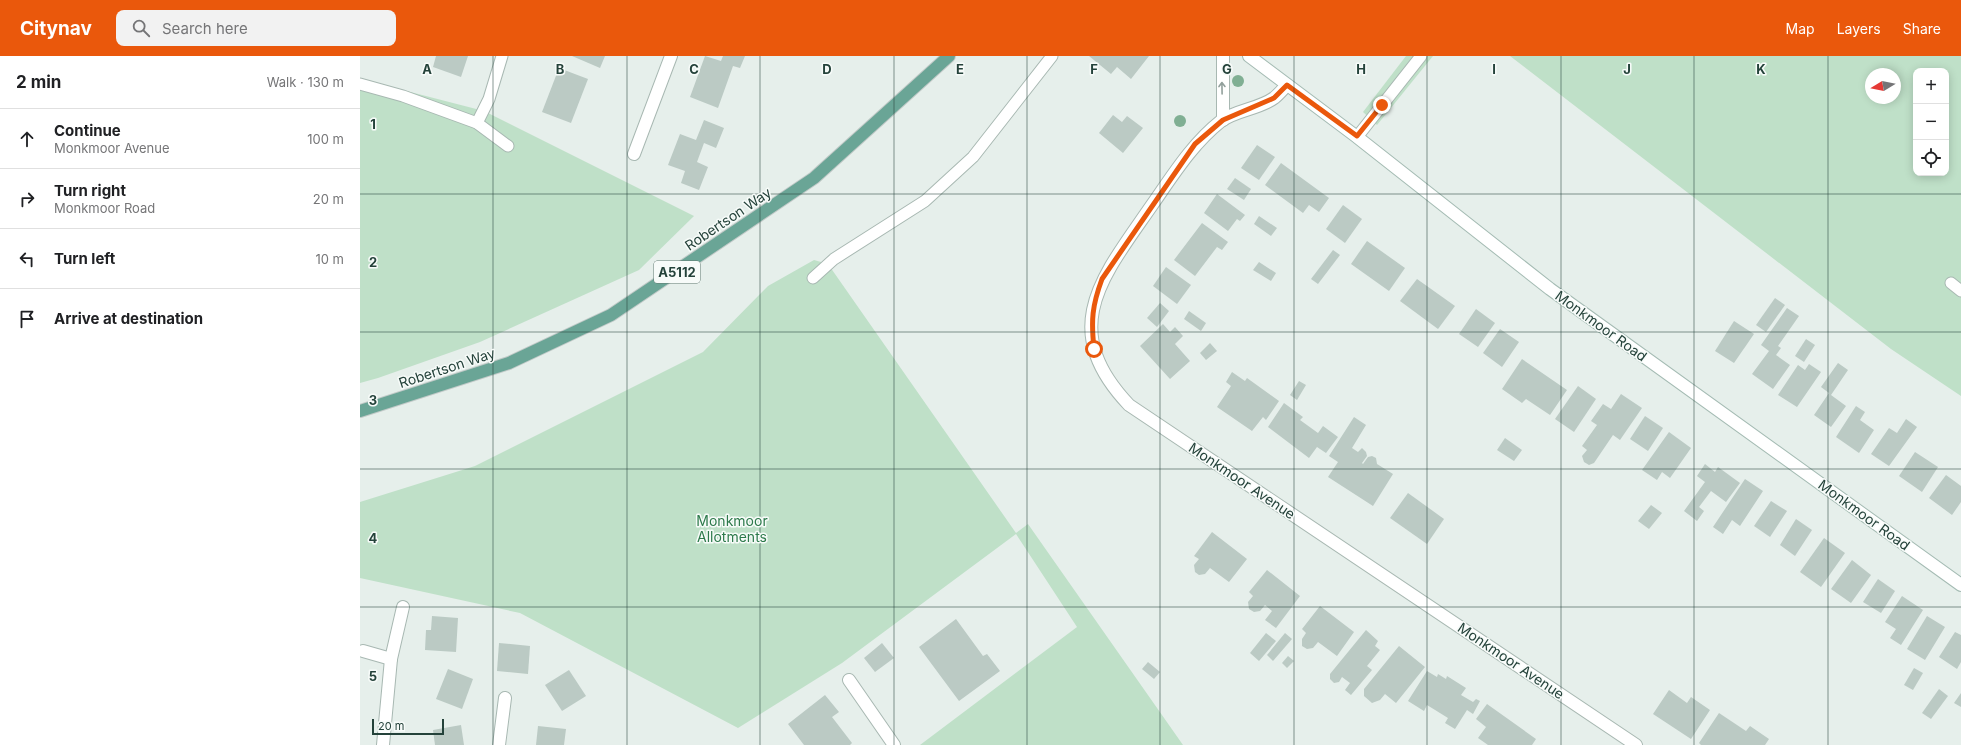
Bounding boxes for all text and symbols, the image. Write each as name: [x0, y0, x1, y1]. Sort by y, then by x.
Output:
search box: [116, 10, 396, 46]
text: Citynav: [20, 17, 92, 40]
icon: search: [130, 17, 152, 39]
text: Search here: [162, 19, 248, 38]
text: Map: [1786, 20, 1815, 37]
text: Layers: [1837, 20, 1881, 37]
text: Share: [1903, 20, 1941, 37]
text: A: [422, 61, 432, 77]
text: B: [556, 61, 565, 77]
text: C: [689, 61, 699, 77]
text: D: [822, 61, 832, 77]
text: E: [956, 61, 964, 77]
text: F: [1090, 61, 1098, 77]
text: G: [1222, 61, 1232, 77]
text: H: [1356, 61, 1366, 77]
text: I: [1492, 61, 1496, 77]
text: J: [1623, 61, 1631, 77]
text: K: [1756, 61, 1766, 77]
north arrow: [1865, 68, 1901, 104]
map controls: [1913, 68, 1949, 176]
button: +: [1913, 68, 1949, 104]
text: 2 min: [16, 72, 61, 92]
text: Walk · 130 m: [267, 74, 344, 90]
one-way arrow: [1218, 82, 1226, 95]
route end: [1373, 96, 1391, 114]
button: −: [1913, 104, 1949, 140]
text: 1: [370, 116, 376, 132]
text: Continue: [54, 121, 121, 140]
icon: ahead: [16, 128, 38, 150]
text: 100 m: [307, 131, 344, 147]
text: Monkmoor Avenue: [54, 140, 170, 156]
button: locate: [1913, 140, 1949, 176]
text: Turn right: [54, 181, 126, 200]
street label: Robertson Way: [681, 183, 774, 254]
icon: right: [16, 188, 38, 210]
text: 20 m: [313, 191, 344, 207]
text: Monkmoor Road: [54, 200, 155, 216]
icon: left: [16, 248, 38, 270]
text: Turn left: [54, 249, 115, 268]
text: 10 m: [315, 251, 344, 267]
text: 2: [369, 254, 377, 270]
road number: A5112: [654, 261, 700, 283]
street label: Monkmoor Road: [1552, 287, 1650, 365]
icon: arrive: [16, 308, 38, 330]
text: Arrive at destination: [54, 309, 203, 328]
route start: [1085, 340, 1103, 358]
street label: Robertson Way: [396, 344, 497, 391]
text: 3: [369, 392, 377, 408]
street label: Monkmoor Avenue: [1186, 439, 1299, 522]
street label: Monkmoor Road: [1815, 476, 1913, 554]
park label: Monkmoor Allotments: [696, 512, 768, 545]
text: 4: [369, 530, 378, 546]
street label: Monkmoor Avenue: [1455, 619, 1568, 702]
text: 5: [369, 668, 377, 684]
scale bar: [372, 717, 444, 736]
text: 20 m: [378, 719, 404, 733]

